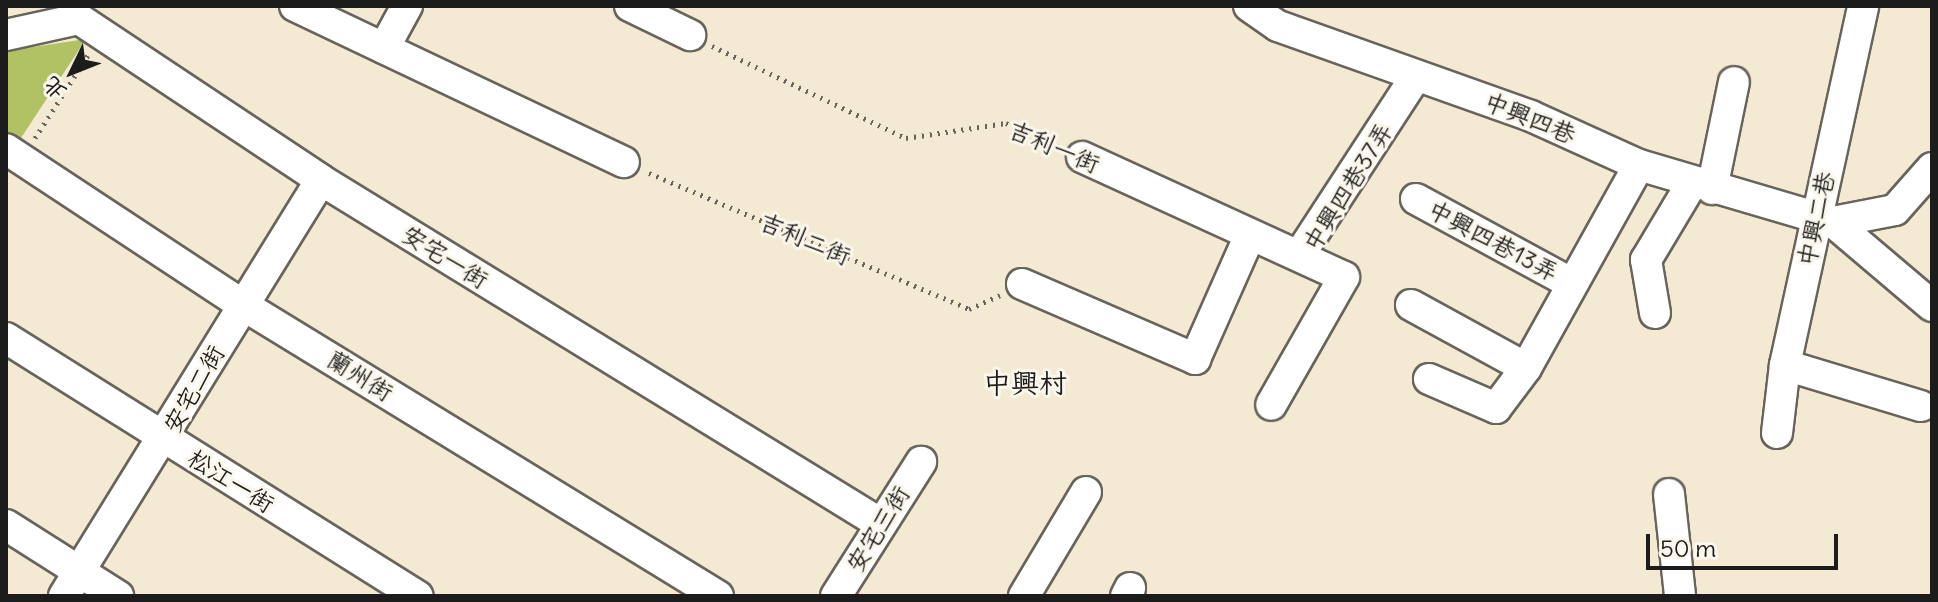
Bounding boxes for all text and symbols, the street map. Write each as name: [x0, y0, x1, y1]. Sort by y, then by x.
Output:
north arrow: [32, 32, 112, 112]
text: 北: [37, 71, 72, 106]
street label: 中興四巷: [1480, 87, 1580, 149]
street label: 吉利一街: [1004, 115, 1104, 179]
street label: 中興四巷37弄: [1297, 118, 1399, 256]
street label: 中興二巷: [1792, 169, 1840, 269]
street label: 中興四巷13弄: [1423, 195, 1563, 287]
street label: 吉利二街: [755, 207, 855, 271]
street label: 安宅一街: [397, 219, 493, 295]
street label: 安宅二街: [158, 340, 230, 438]
street label: 蘭州街: [322, 345, 398, 407]
district label: 中興村: [983, 366, 1067, 400]
street label: 松江一街: [183, 443, 279, 519]
street label: 安宅三街: [840, 481, 916, 577]
scale bar: [1650, 518, 1842, 568]
text: 50 m: [1660, 533, 1716, 563]

